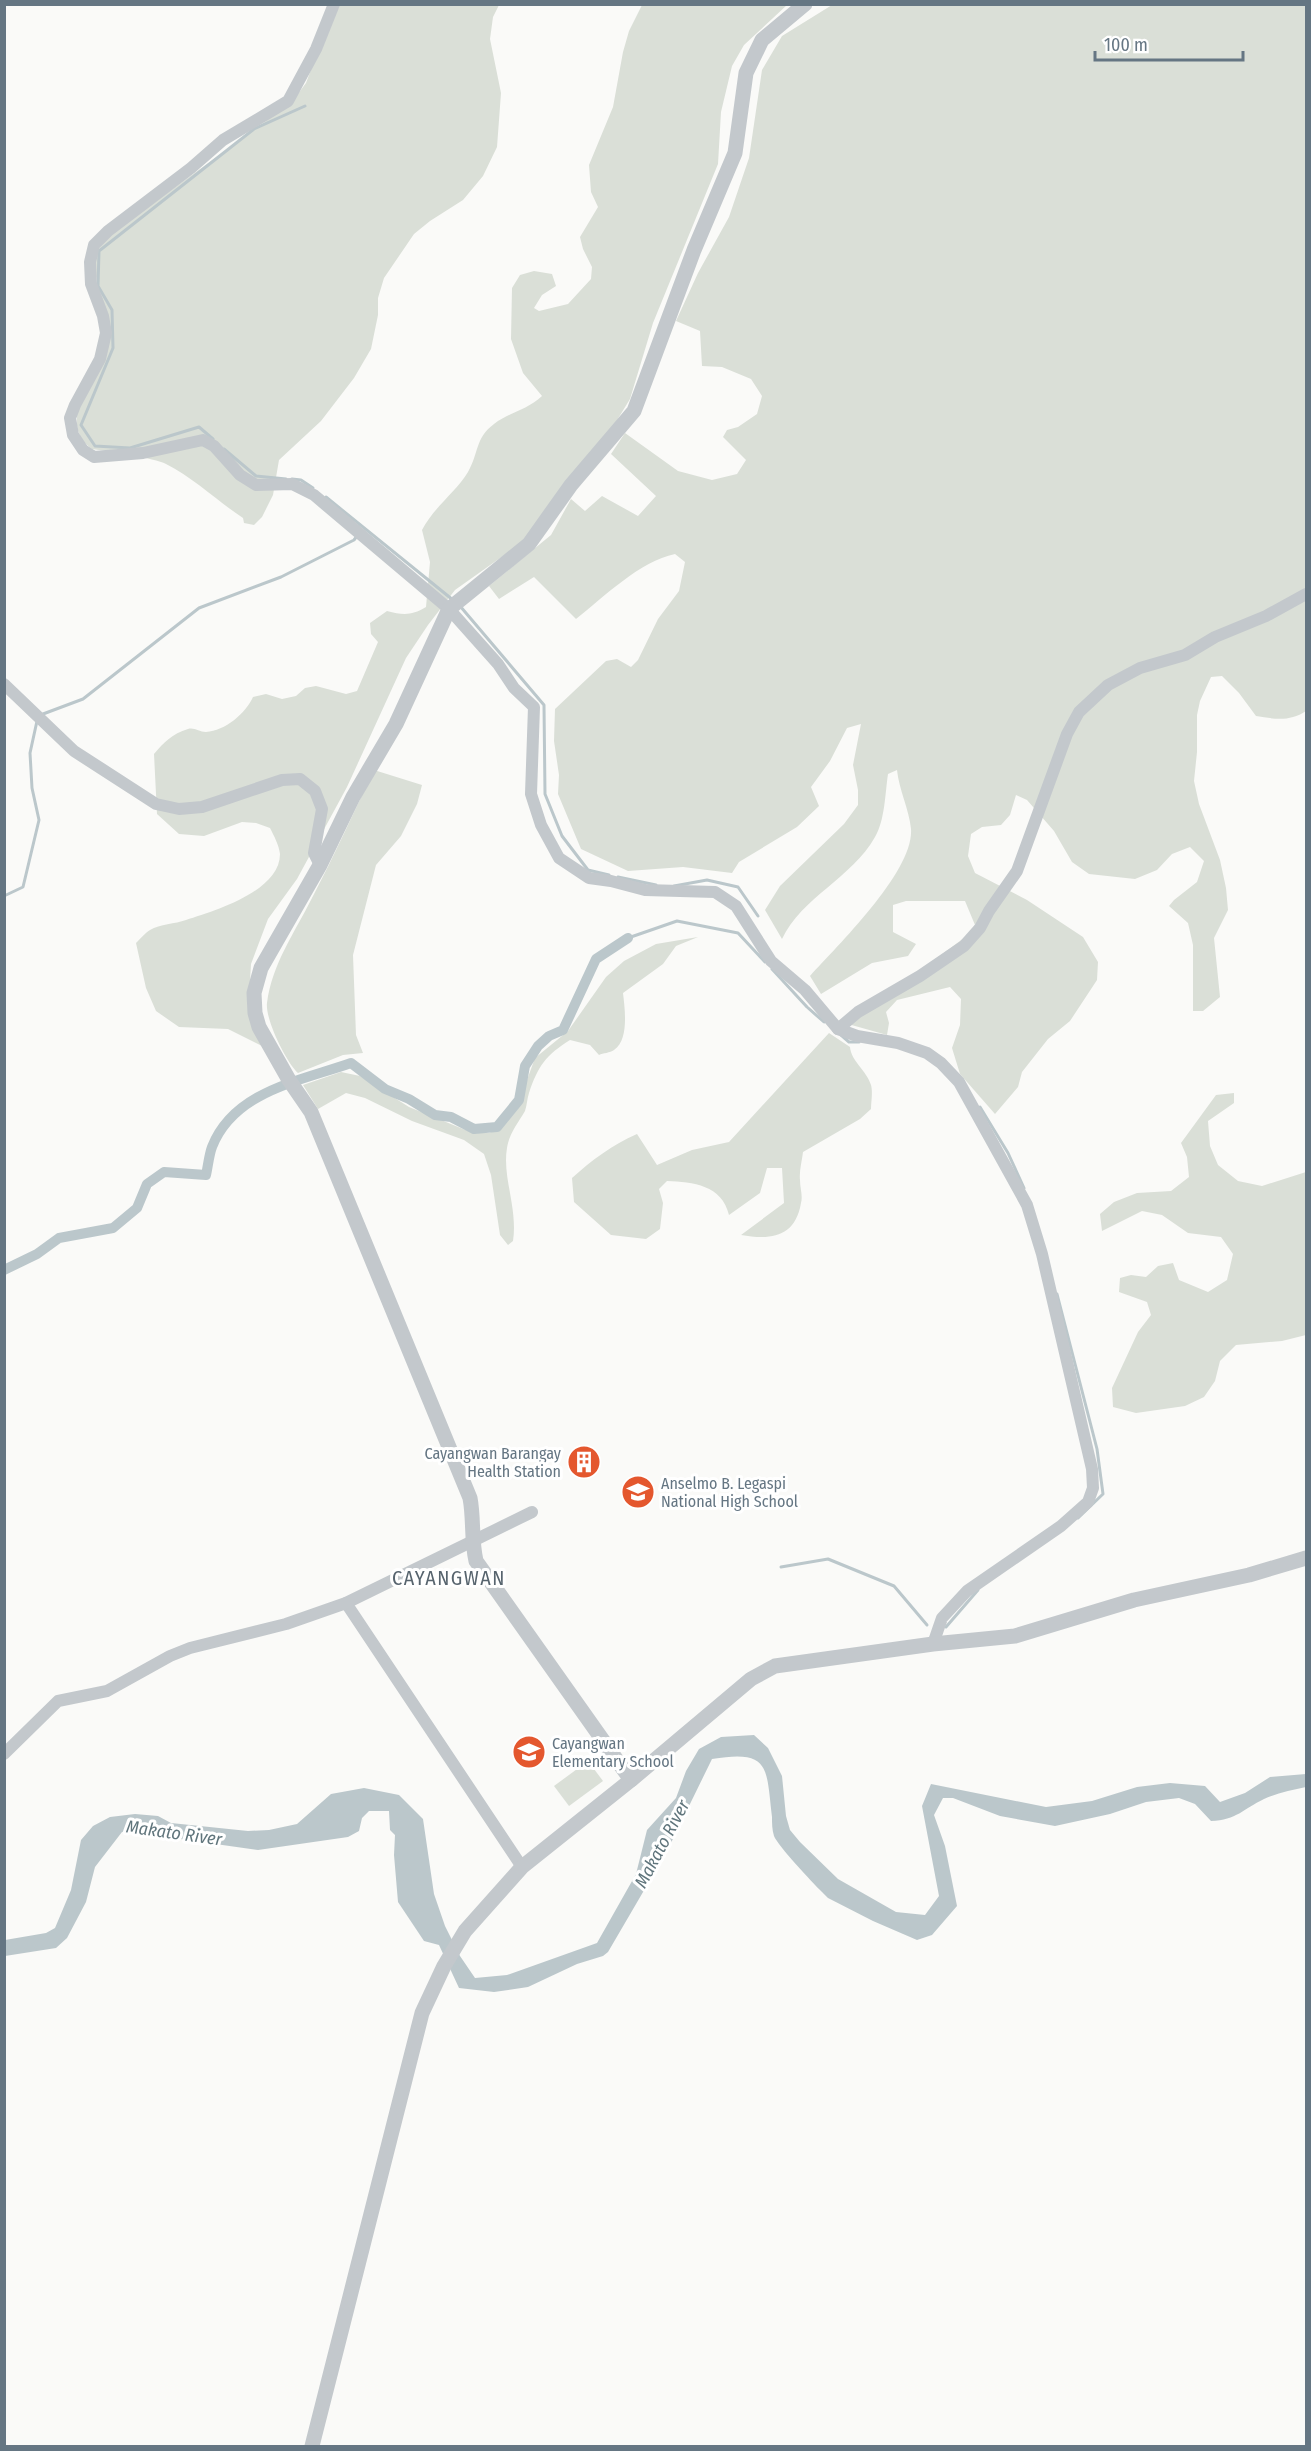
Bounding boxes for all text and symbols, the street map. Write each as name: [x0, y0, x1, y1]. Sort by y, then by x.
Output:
scale bar: [1095, 24, 1244, 62]
text: 100 m: [1104, 34, 1148, 56]
place label: Cayangwan Barangay Health Station: [425, 1444, 562, 1481]
building icon: Cayangwan Barangay Health Station: [566, 1444, 602, 1480]
school or university icon: Anselmo B. Legaspi National High School: [620, 1474, 656, 1510]
place label: Anselmo B. Legaspi National High School: [661, 1474, 798, 1511]
district label: CAYANGWAN: [392, 1566, 506, 1590]
school or university icon: Cayangwan Elementary School: [511, 1734, 547, 1770]
place label: Cayangwan Elementary School: [552, 1734, 674, 1771]
water label: Makato River: [630, 1796, 695, 1892]
water label: Makato River: [125, 1815, 224, 1851]

